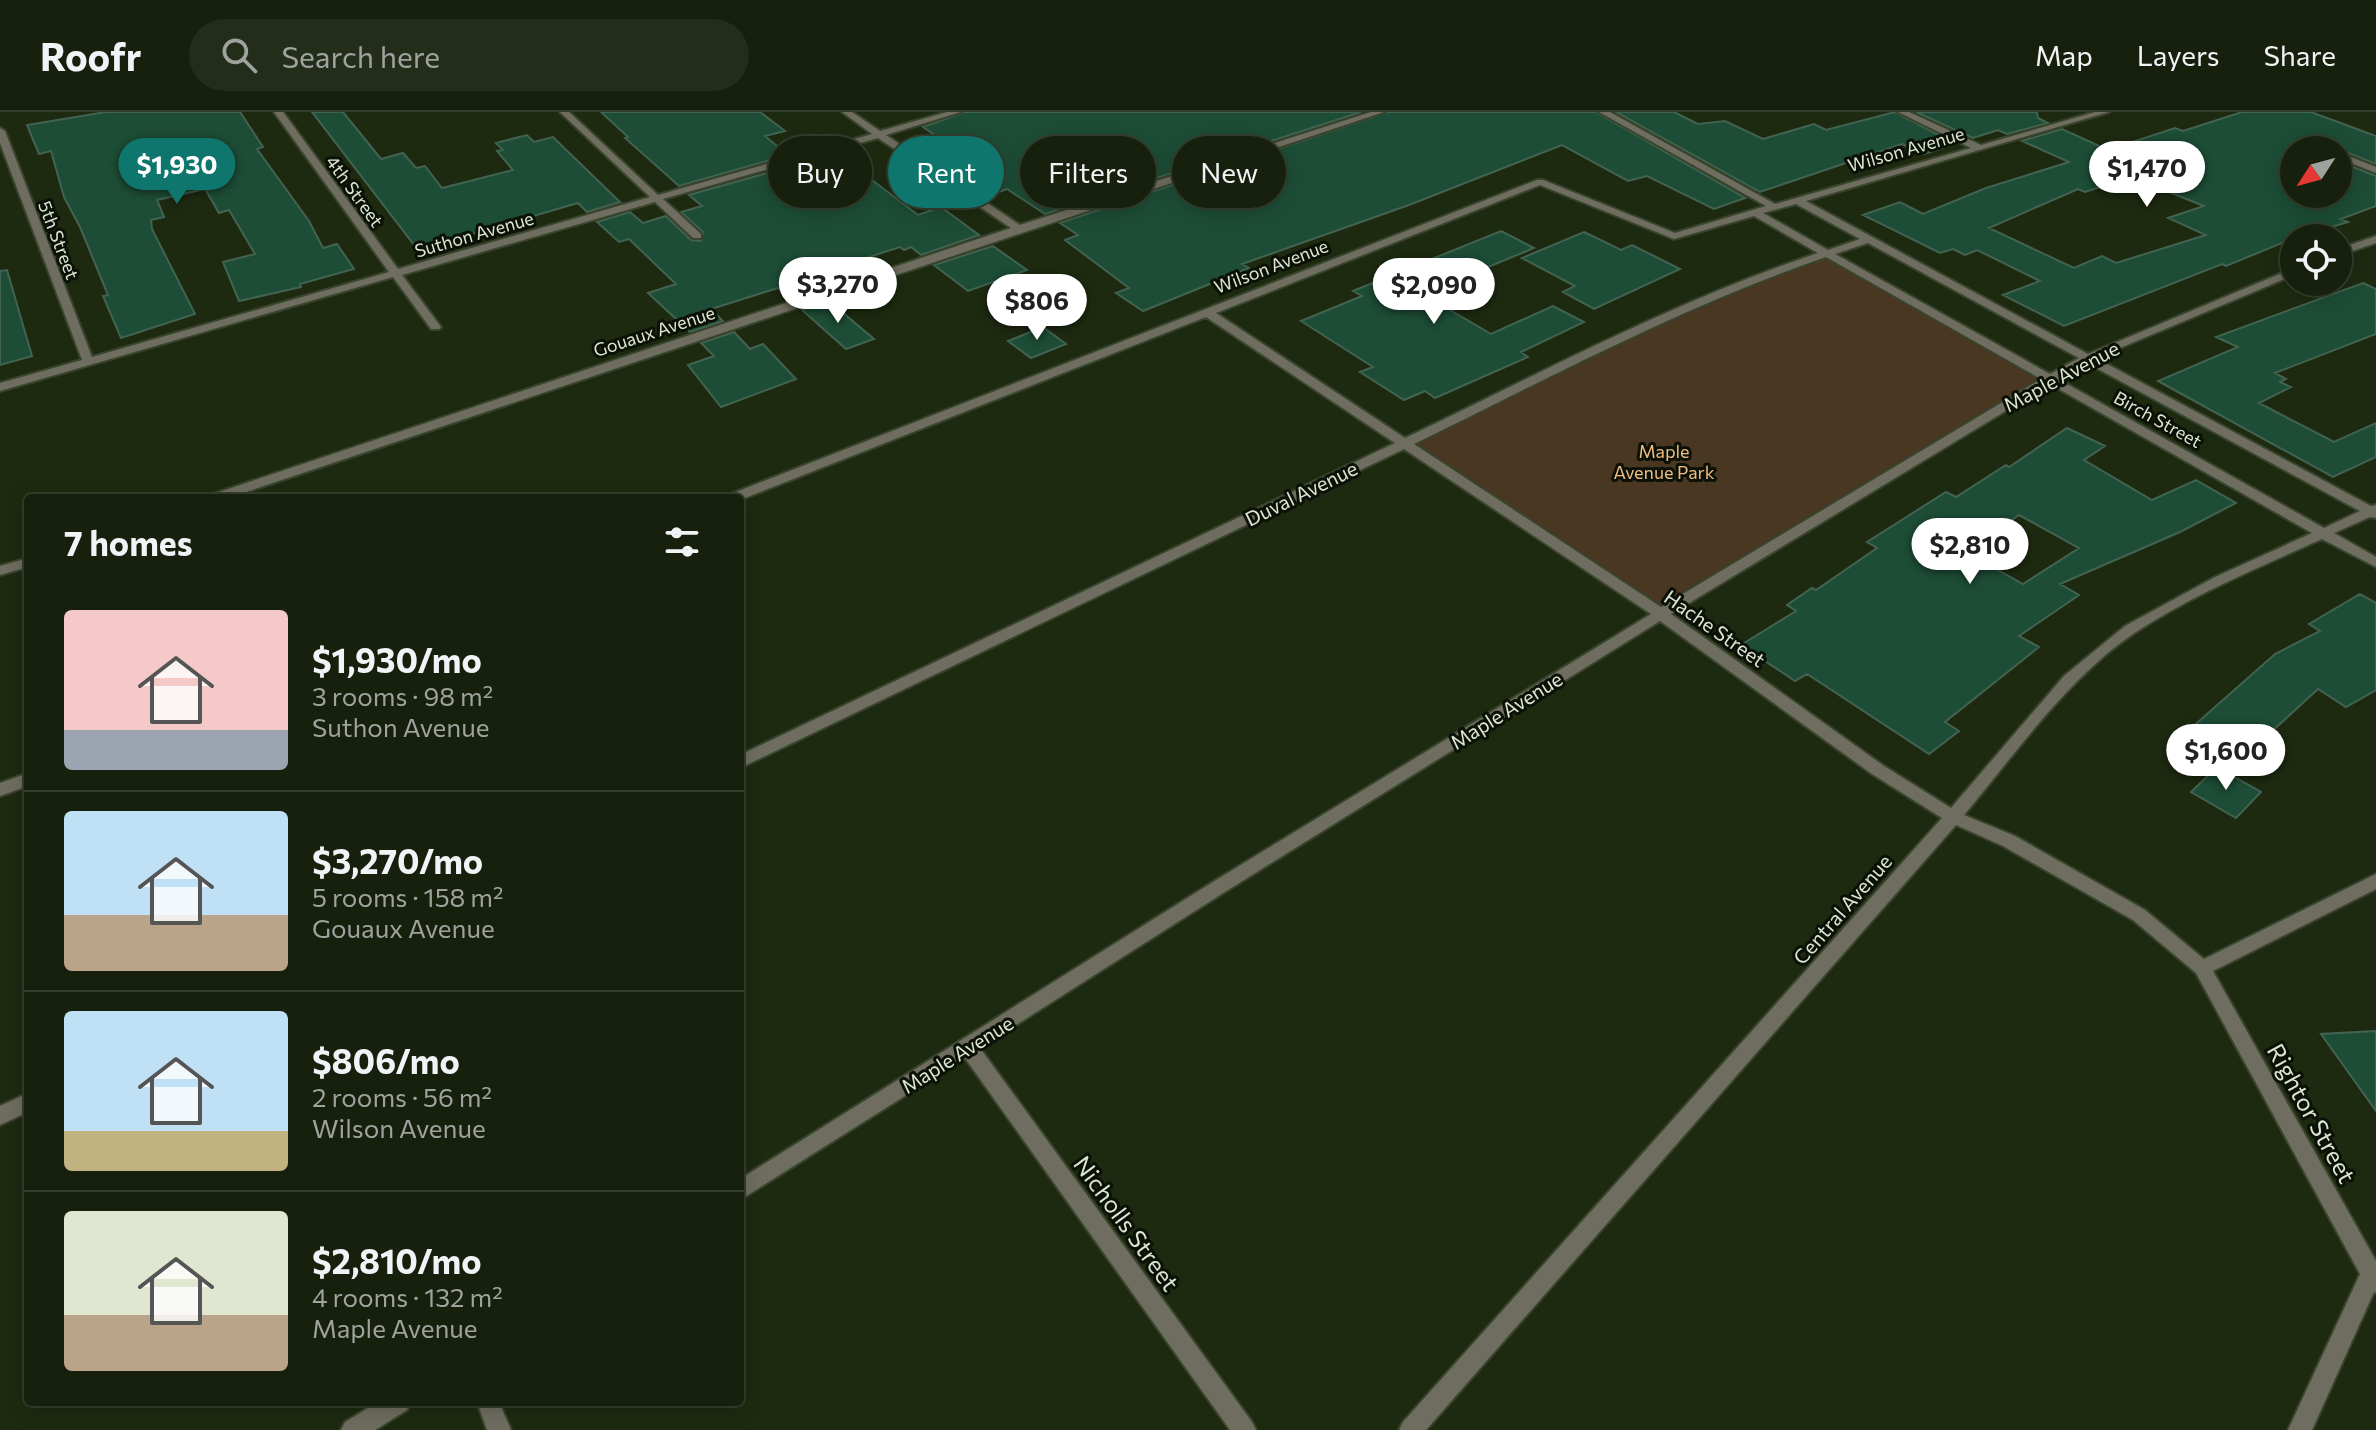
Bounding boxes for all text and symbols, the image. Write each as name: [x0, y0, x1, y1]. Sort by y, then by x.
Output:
search box: [189, 19, 749, 91]
text: Roofr: [40, 32, 141, 79]
icon: search: [217, 33, 261, 77]
text: Search here: [281, 37, 440, 74]
text: Map: [2035, 38, 2093, 72]
text: Layers: [2137, 38, 2219, 72]
text: Share: [2263, 38, 2336, 72]
street label: Wilson Avenue: [1845, 122, 1967, 176]
chip: Buy: [768, 136, 872, 208]
chip: Rent: [888, 136, 1004, 208]
chip: Filters: [1020, 136, 1156, 208]
chip: New: [1172, 136, 1286, 208]
north arrow: [2280, 136, 2352, 208]
map controls: [2280, 136, 2352, 296]
pin: $1,930: [112, 138, 242, 206]
pin: $1,470: [2082, 141, 2212, 209]
text: $1,930: [136, 148, 218, 179]
street label: 4th Street: [322, 151, 388, 231]
text: $1,470: [2107, 151, 2187, 182]
street label: 5th Street: [34, 198, 84, 282]
street label: Suthon Avenue: [412, 206, 536, 262]
button: locate: [2280, 224, 2352, 296]
street label: Wilson Avenue: [1211, 234, 1331, 298]
pin: $3,270: [773, 257, 903, 325]
pin: $2,090: [1369, 258, 1499, 326]
text: $3,270: [797, 267, 879, 298]
text: $2,090: [1391, 268, 1477, 299]
pin: $806: [990, 274, 1084, 342]
text: $806: [1005, 284, 1069, 315]
street label: Gouaux Avenue: [590, 301, 718, 361]
street label: Maple Avenue: [1999, 336, 2123, 416]
street label: Birch Street: [2110, 386, 2206, 452]
park label: Maple Avenue Park: [1613, 440, 1715, 483]
street label: Duval Avenue: [1241, 455, 1361, 531]
pin: $2,810: [1905, 518, 2035, 586]
icon: filters: [660, 520, 704, 564]
text: 7 homes: [64, 521, 193, 563]
text: $2,810: [1930, 528, 2011, 559]
street label: Hache Street: [1660, 584, 1770, 672]
text: $1,930/mo: [312, 638, 482, 680]
icon: home: [128, 642, 224, 738]
street label: Maple Avenue: [1446, 666, 1566, 754]
text: 3 rooms · 98 m²: [312, 680, 493, 711]
text: Suthon Avenue: [312, 711, 489, 742]
pin: $1,600: [2161, 724, 2291, 792]
text: $1,600: [2184, 734, 2268, 765]
text: $3,270/mo: [312, 839, 483, 881]
icon: home: [128, 843, 224, 939]
street label: Central Avenue: [1788, 849, 1896, 969]
text: 5 rooms · 158 m²: [312, 881, 503, 912]
text: Gouaux Avenue: [312, 912, 495, 943]
street label: Maple Avenue: [897, 1010, 1017, 1098]
street label: Rightor Street: [2262, 1038, 2362, 1188]
text: $806/mo: [312, 1039, 460, 1081]
icon: home: [128, 1043, 224, 1139]
text: 2 rooms · 56 m²: [312, 1081, 492, 1112]
text: Wilson Avenue: [312, 1112, 486, 1143]
street label: Nicholls Street: [1068, 1150, 1186, 1296]
text: $2,810/mo: [312, 1239, 482, 1281]
icon: home: [128, 1243, 224, 1339]
text: 4 rooms · 132 m²: [312, 1281, 503, 1312]
text: Maple Avenue: [312, 1312, 478, 1343]

